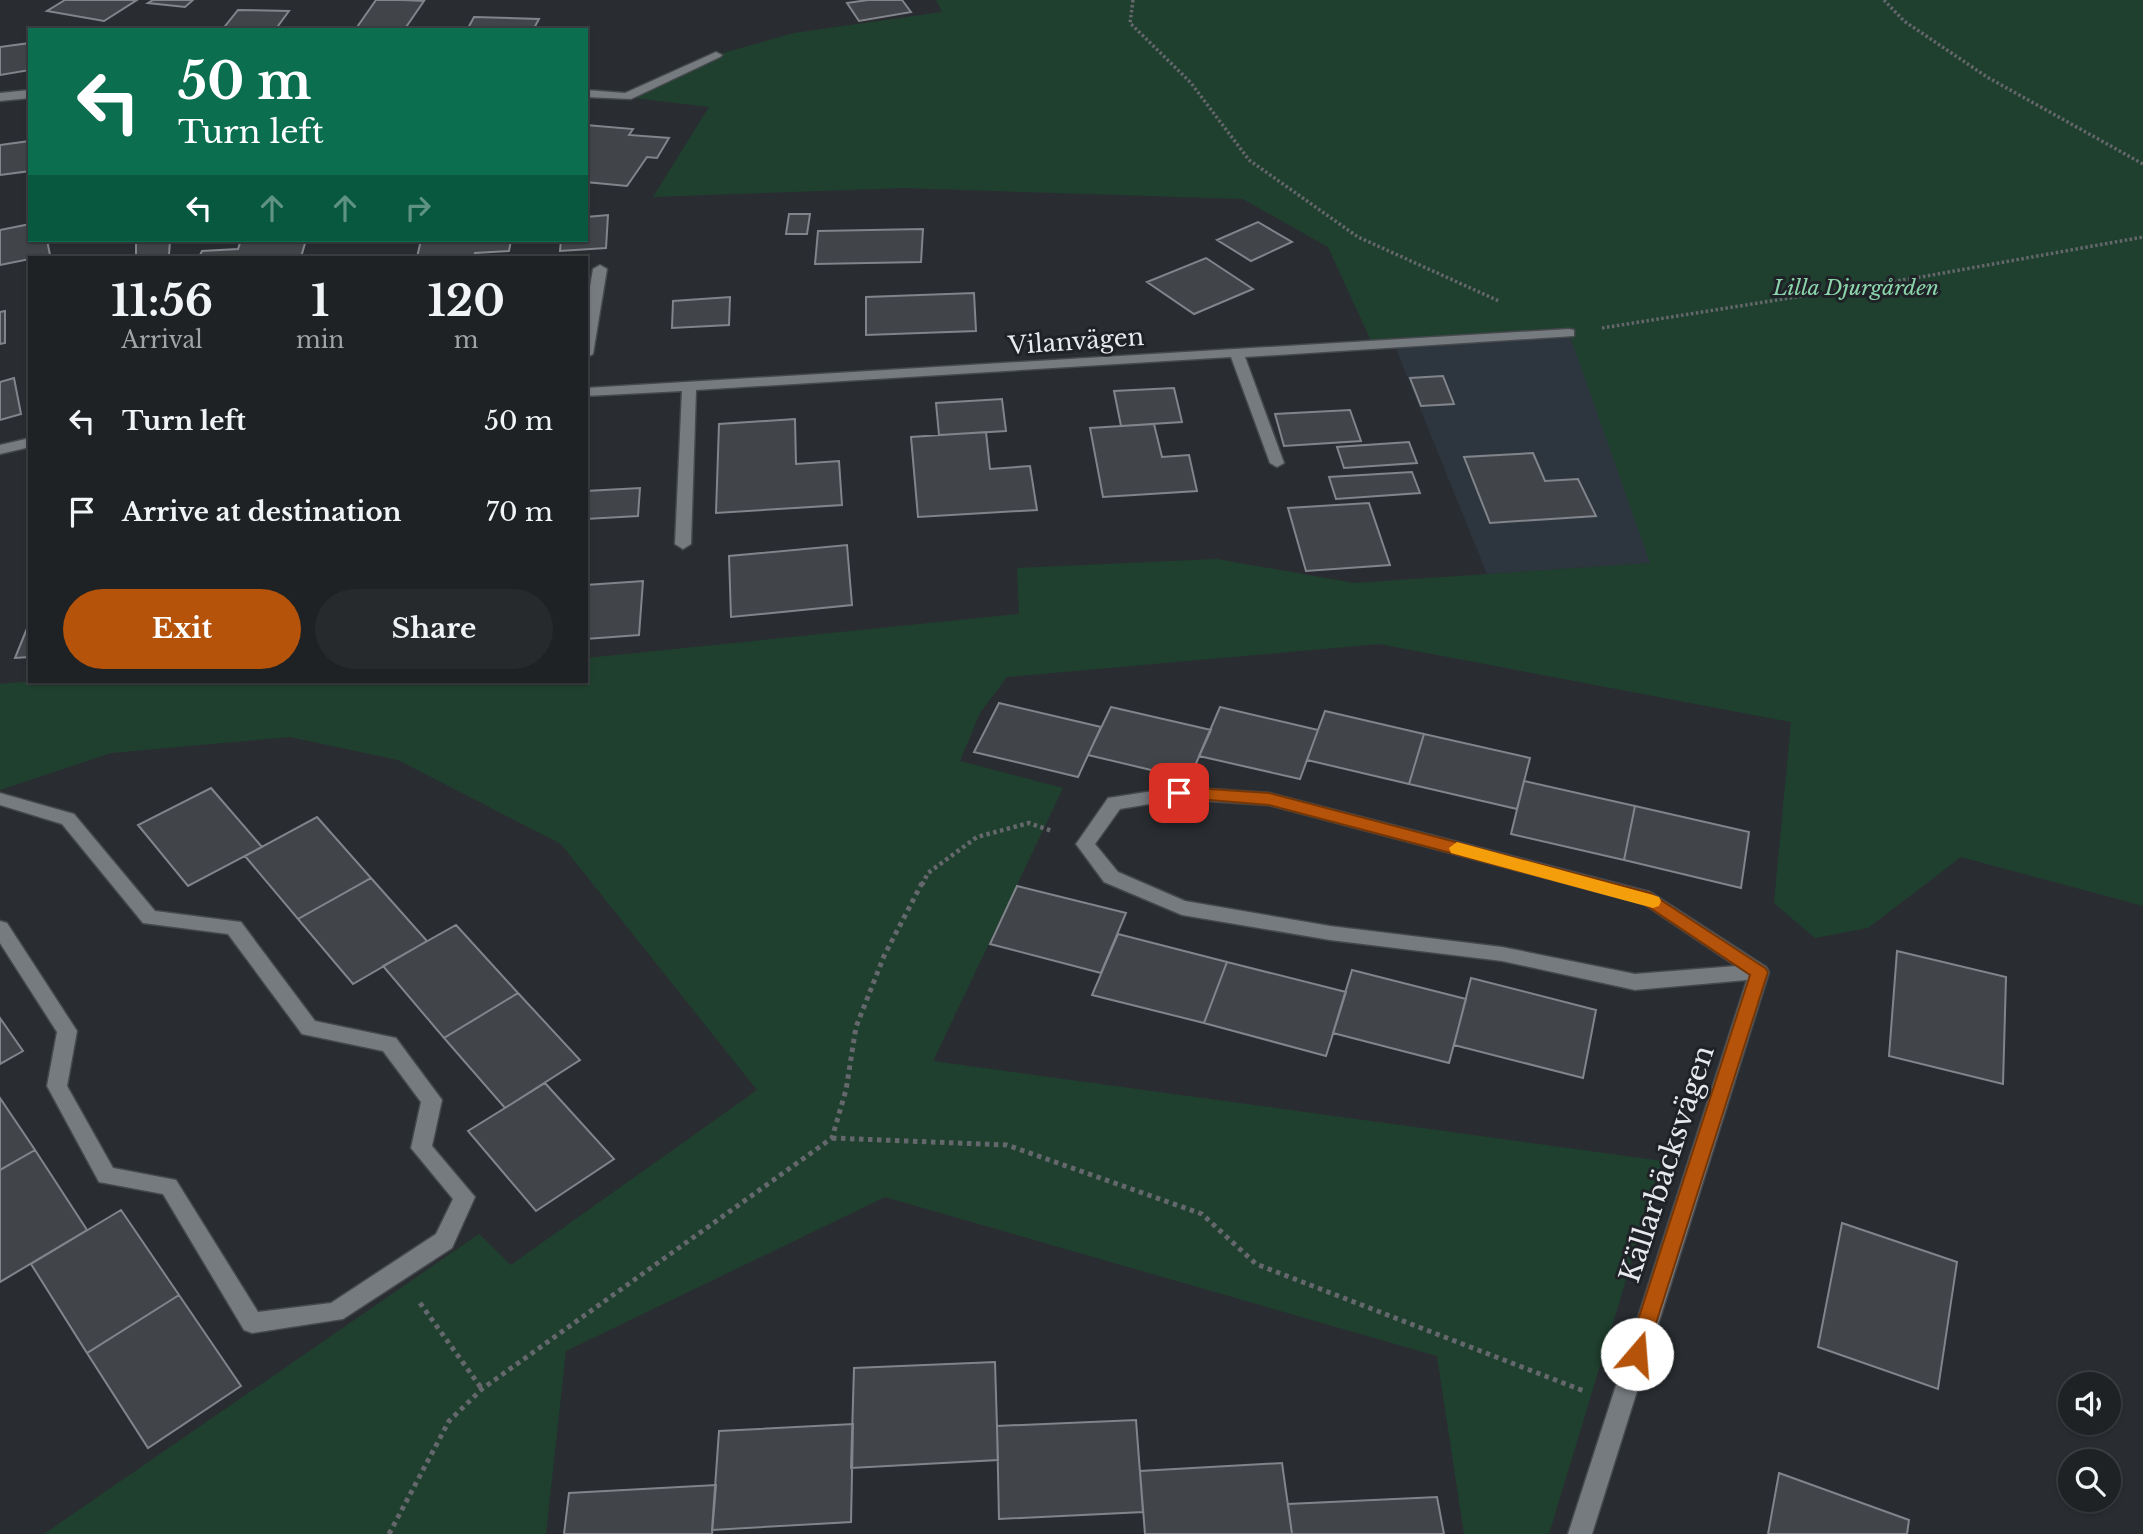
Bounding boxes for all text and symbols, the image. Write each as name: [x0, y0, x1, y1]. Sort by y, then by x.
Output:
text: 50 m: [178, 51, 311, 112]
icon: left: [63, 56, 154, 147]
text: Turn left: [178, 112, 324, 152]
icon: left: [180, 189, 218, 227]
icon: ahead: [253, 189, 291, 227]
icon: ahead: [326, 189, 364, 227]
icon: right: [399, 189, 437, 227]
text: 11:56: [111, 275, 213, 327]
text: 1: [311, 275, 329, 327]
text: 120: [428, 275, 505, 327]
park label: Lilla Djurgården: [1772, 275, 1939, 301]
street label: Vilanvägen: [1006, 322, 1145, 360]
text: Arrival: [121, 326, 203, 354]
text: min: [296, 326, 344, 354]
text: m: [454, 326, 479, 354]
icon: left: [63, 402, 101, 440]
text: Turn left: [122, 405, 246, 437]
text: 50 m: [484, 405, 553, 437]
icon: arrive: [63, 493, 101, 531]
text: Arrive at destination: [122, 496, 402, 528]
text: 70 m: [486, 496, 553, 528]
button: Exit: [63, 589, 301, 669]
button: Share: [315, 589, 553, 669]
pin: [1149, 763, 1209, 823]
icon: arrive: [1160, 774, 1198, 812]
street label: Källarbäcksvägen: [1612, 1041, 1722, 1287]
position arrow: [1600, 1317, 1674, 1391]
map controls: [2058, 1372, 2121, 1512]
button: sound: [2058, 1372, 2121, 1435]
button: search: [2058, 1449, 2121, 1512]

